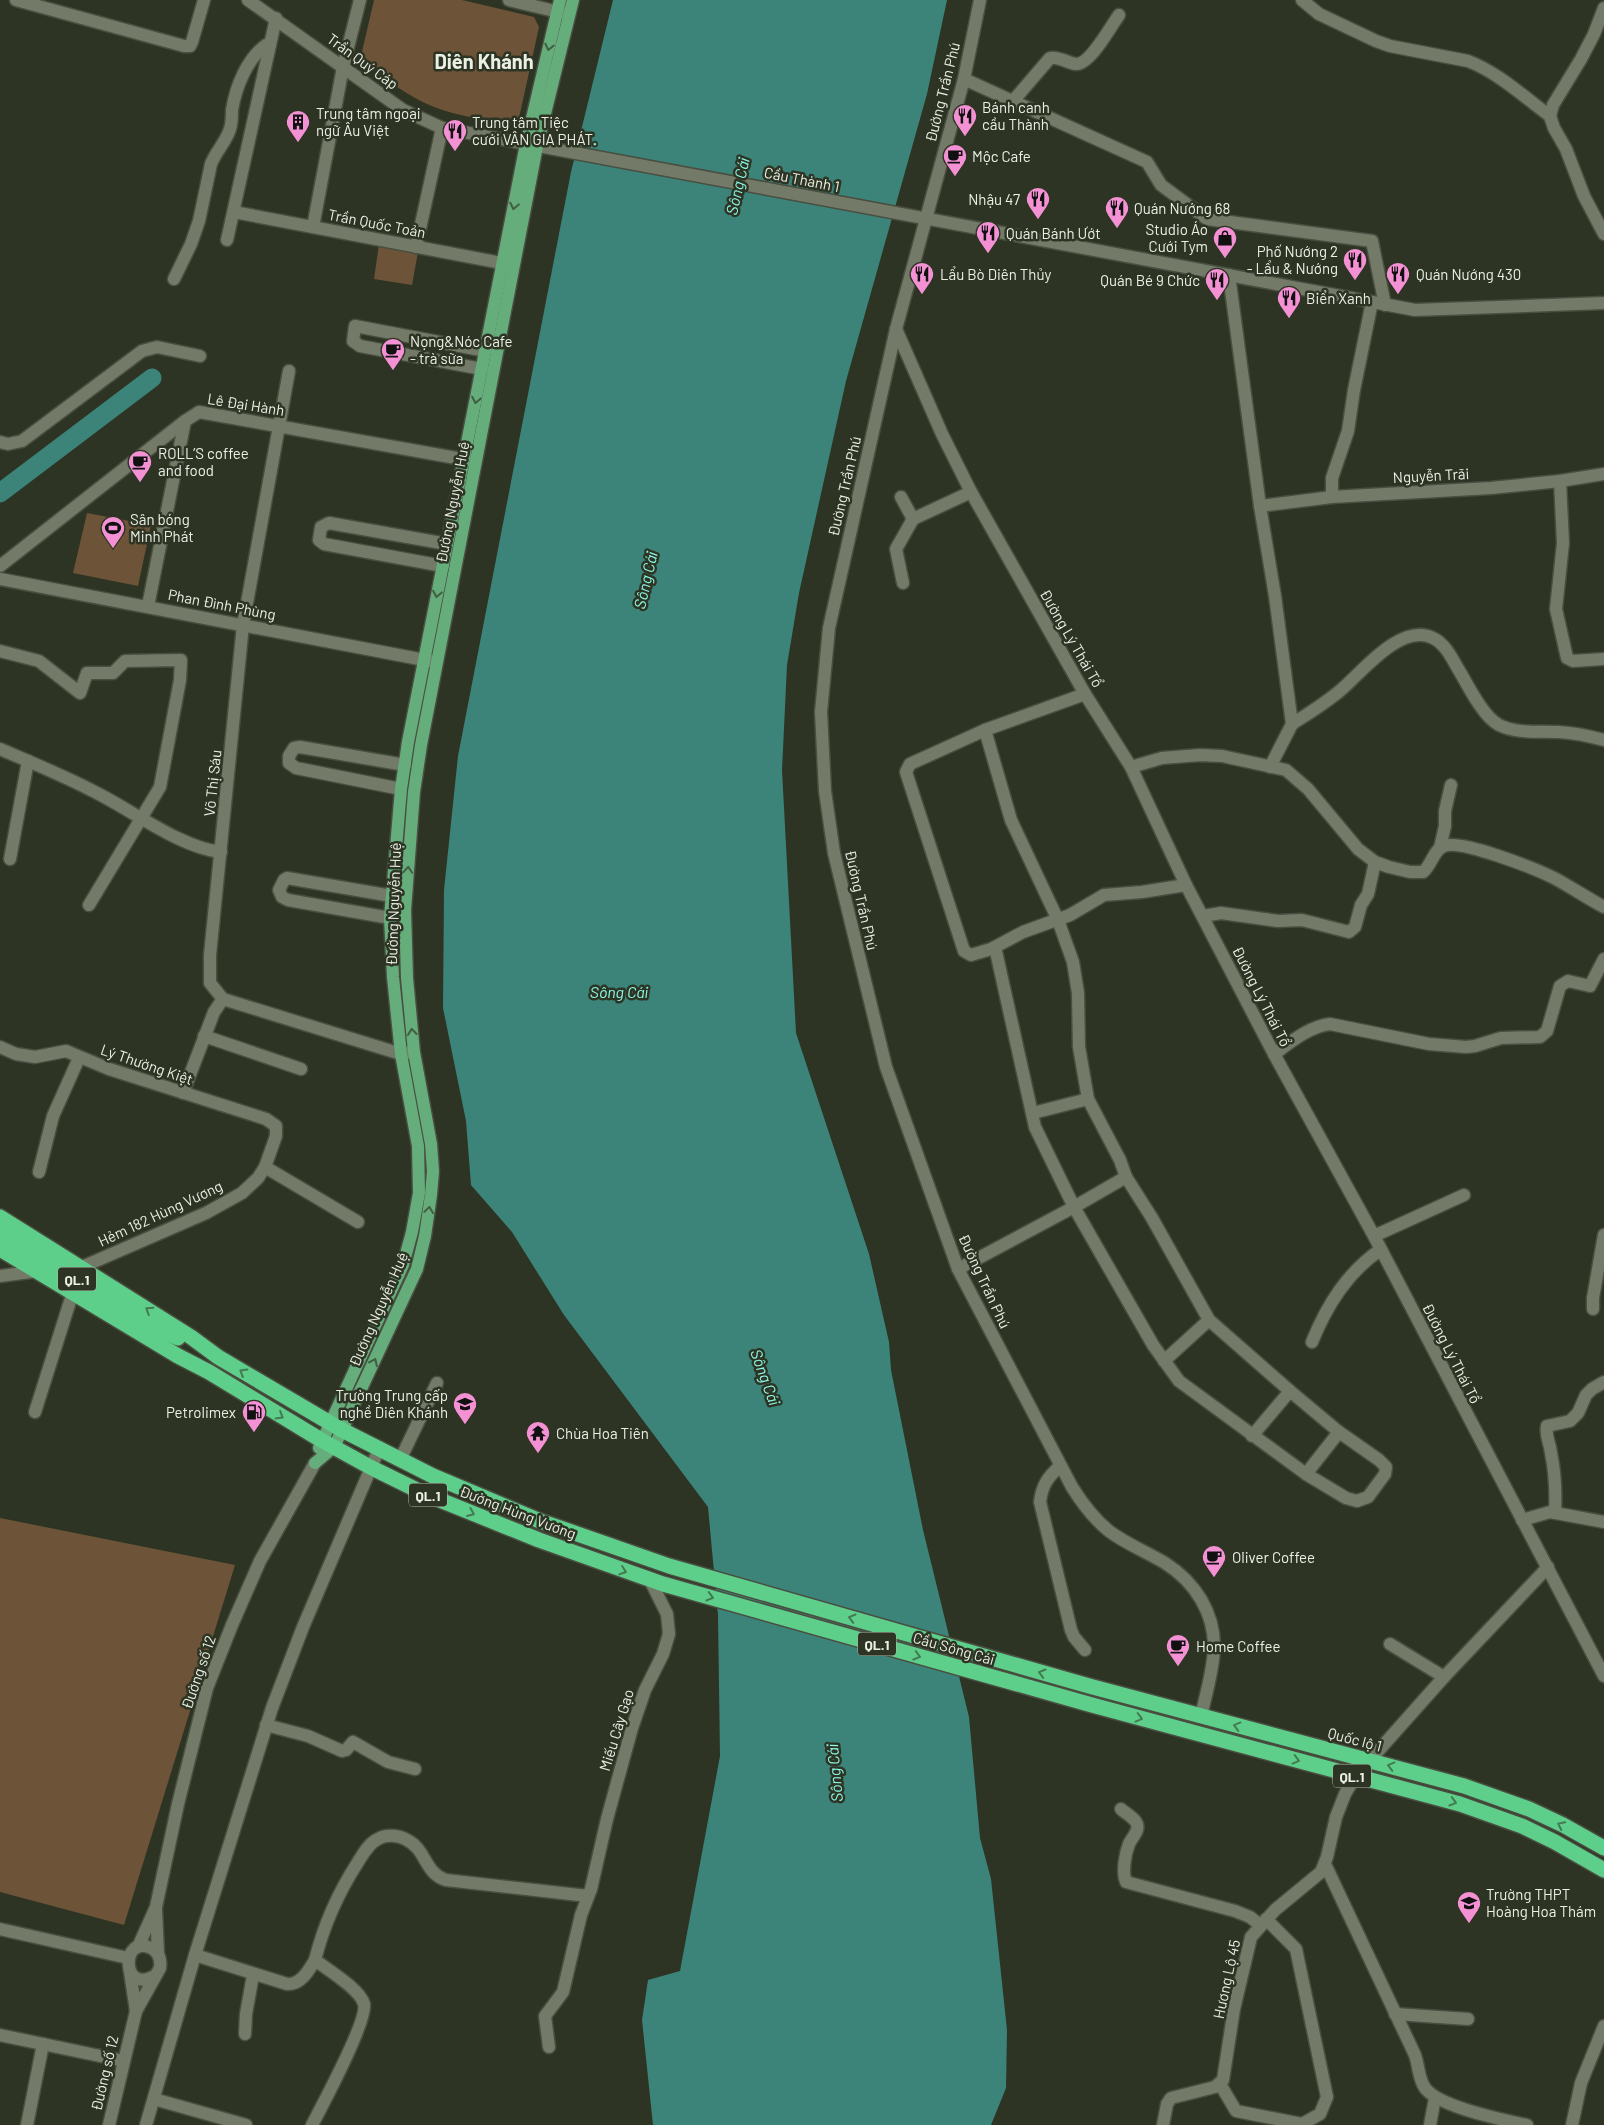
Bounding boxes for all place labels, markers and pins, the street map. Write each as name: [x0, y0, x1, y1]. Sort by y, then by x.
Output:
place label: Bánh canh cầu Thành: [982, 98, 1050, 133]
restaurant icon: Bánh canh cầu Thành: [952, 103, 978, 137]
place label: Trung tâm ngoại ngữ Âu Việt: [316, 104, 421, 139]
building icon: Trung tâm ngoại ngữ Âu Việt: [285, 109, 311, 143]
place label: Trung tâm Tiệc cưới VÂN GIA PHÁT.: [472, 113, 597, 148]
restaurant icon: Trung tâm Tiệc cưới VÂN GIA PHÁT.: [442, 118, 468, 152]
cafe icon: Mộc Cafe: [942, 143, 968, 177]
place label: Mộc Cafe: [972, 147, 1031, 165]
restaurant icon: Nhậu 47: [1025, 186, 1051, 220]
place label: Nhậu 47: [968, 190, 1020, 208]
restaurant icon: Quán Nướng 68: [1104, 195, 1130, 229]
place label: Quán Nướng 68: [1134, 199, 1230, 217]
restaurant icon: Quán Bánh Ướt: [975, 220, 1001, 254]
place label: Studio Áo Cưới Tym: [1145, 220, 1208, 255]
place label: Quán Bánh Ướt: [1006, 224, 1101, 242]
shop icon: Studio Áo Cưới Tym: [1212, 225, 1238, 259]
place label: Phố Nướng 2 - Lẩu & Nướng: [1247, 242, 1338, 277]
restaurant icon: Phố Nướng 2 - Lẩu & Nướng: [1342, 247, 1368, 281]
restaurant icon: Lẩu Bò Diên Thủy: [909, 261, 935, 295]
restaurant icon: Quán Nướng 430: [1385, 261, 1411, 295]
place label: Lẩu Bò Diên Thủy: [940, 265, 1052, 283]
place label: Quán Nướng 430: [1416, 265, 1521, 283]
restaurant icon: Quán Bé 9 Chức: [1204, 267, 1230, 301]
place label: Quán Bé 9 Chức: [1100, 271, 1200, 289]
restaurant icon: Biển Xanh: [1276, 285, 1302, 319]
place label: Biển Xanh: [1306, 289, 1371, 307]
place label: Nọng&Nóc Cafe - trà sữa: [410, 332, 512, 367]
cafe icon: Nọng&Nóc Cafe - trà sữa: [380, 337, 406, 371]
place label: ROLL’S coffee and food: [158, 444, 249, 479]
cafe icon: ROLL’S coffee and food: [127, 449, 153, 483]
place label: Sân bóng Minh Phát: [130, 510, 194, 545]
sports icon: Sân bóng Minh Phát: [100, 515, 126, 549]
place label: Trường Trung cấp nghề Diên Khánh: [335, 1386, 448, 1421]
school or university icon: Trường Trung cấp nghề Diên Khánh: [452, 1391, 478, 1425]
fuel station icon: Petrolimex: [241, 1399, 267, 1433]
place label: Petrolimex: [166, 1403, 236, 1421]
temple icon: Chùa Hoa Tiên: [525, 1420, 551, 1454]
place label: Chùa Hoa Tiên: [556, 1424, 649, 1442]
cafe icon: Oliver Coffee: [1201, 1544, 1227, 1578]
place label: Oliver Coffee: [1232, 1548, 1315, 1566]
cafe icon: Home Coffee: [1165, 1633, 1191, 1667]
place label: Home Coffee: [1196, 1637, 1280, 1655]
place label: Trường THPT Hoàng Hoa Thám: [1486, 1885, 1596, 1920]
school or university icon: Trường THPT Hoàng Hoa Thám: [1456, 1890, 1482, 1924]

